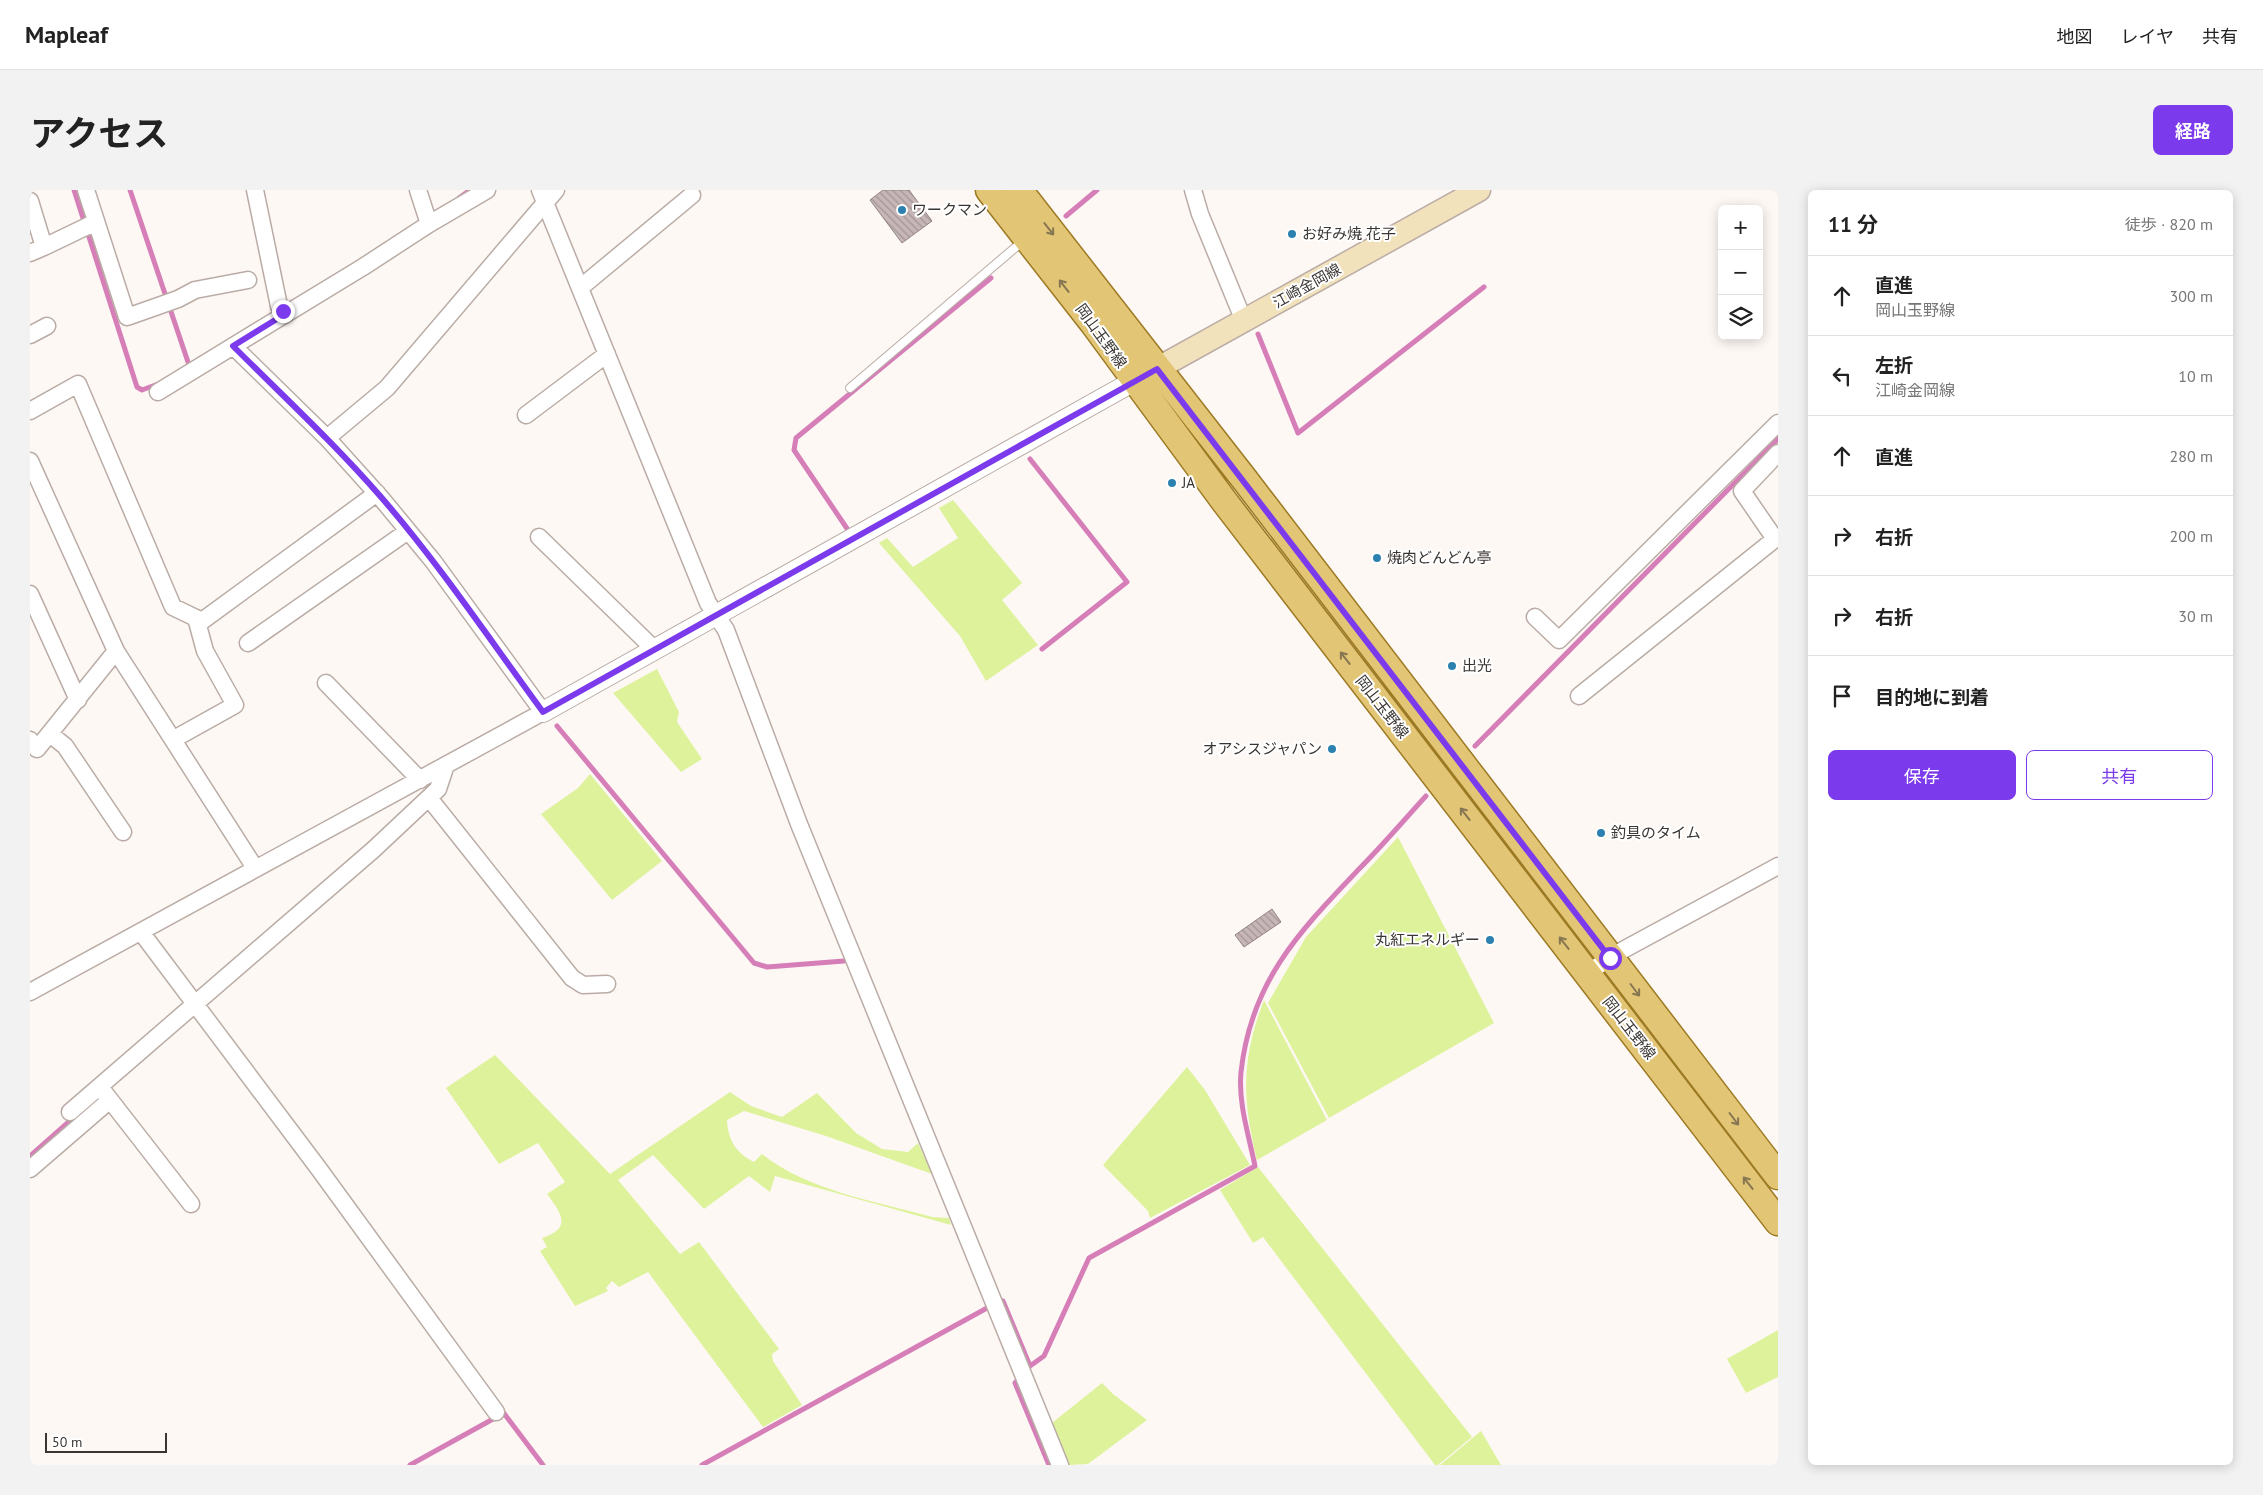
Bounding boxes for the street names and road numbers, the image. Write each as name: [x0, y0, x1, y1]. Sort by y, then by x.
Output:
street label: 江崎金岡線: [1269, 259, 1344, 312]
street label: 岡山玉野線: [1072, 300, 1131, 372]
street label: 岡山玉野線: [1352, 671, 1413, 742]
street label: 岡山玉野線: [1599, 992, 1660, 1063]

